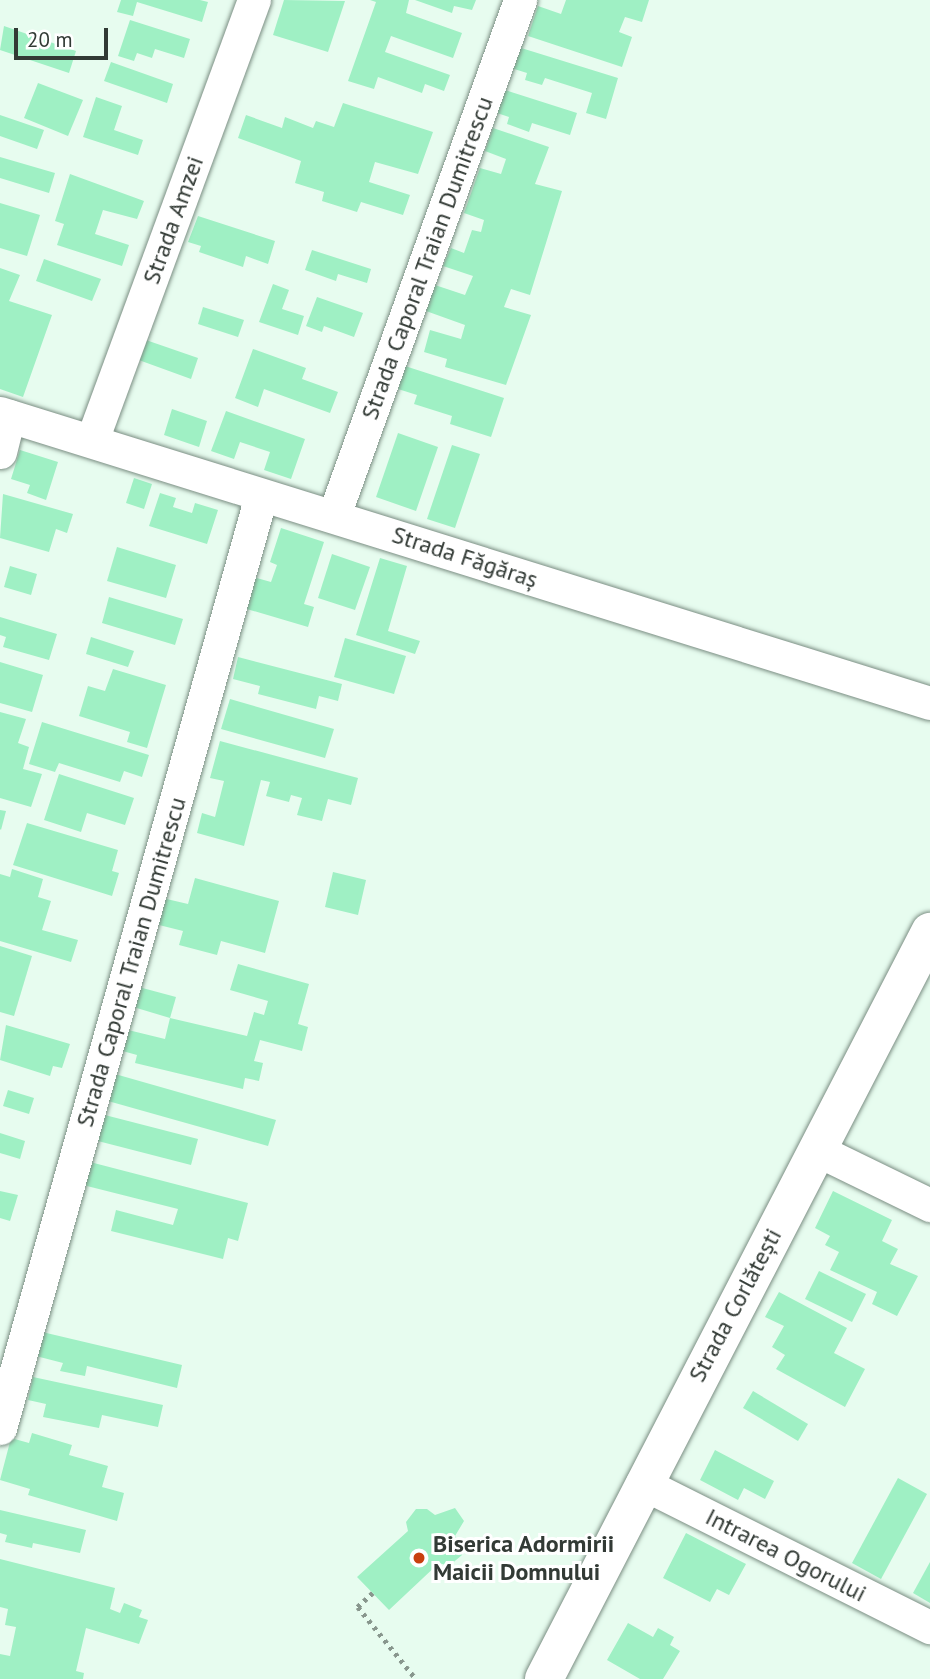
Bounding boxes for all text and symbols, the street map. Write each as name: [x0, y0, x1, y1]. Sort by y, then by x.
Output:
scale bar: [18, 14, 112, 58]
text: 20 m: [27, 26, 73, 53]
street label: Strada Caporal Traian Dumitrescu: [355, 92, 499, 424]
street label: Strada Amzei: [136, 152, 210, 288]
street label: Strada Făgăraș: [389, 520, 541, 594]
street label: Strada Caporal Traian Dumitrescu: [70, 793, 192, 1131]
street label: Strada Corlătești: [682, 1223, 788, 1387]
street label: Intrarea Ogorului: [701, 1502, 871, 1608]
place label: Biserica Adormirii Maicii Domnului: [433, 1530, 615, 1586]
marker: Biserica Adormirii Maicii Domnului: [411, 1550, 427, 1566]

